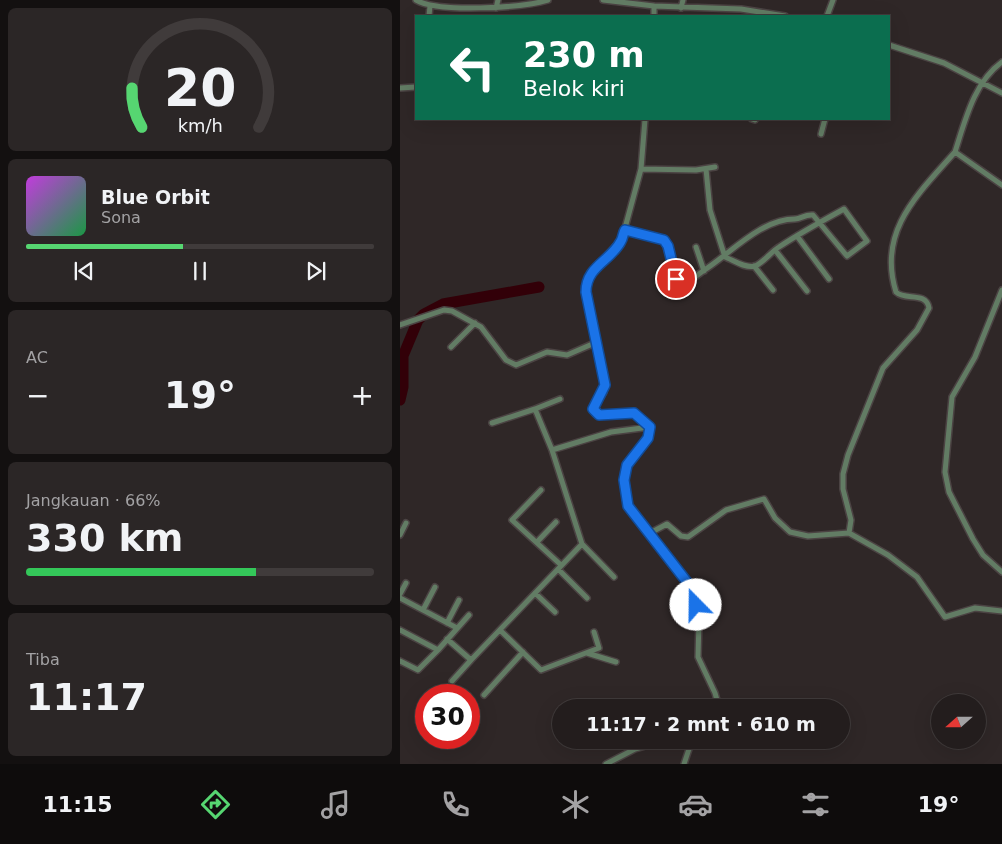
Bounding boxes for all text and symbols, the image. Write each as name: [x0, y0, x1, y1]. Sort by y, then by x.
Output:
icon: left: [440, 35, 505, 100]
text: 230 m: [523, 35, 645, 75]
text: 20: [164, 58, 236, 118]
text: Belok kiri: [523, 76, 625, 101]
text: km/h: [177, 115, 223, 136]
text: Blue Orbit: [101, 186, 210, 208]
text: Sona: [101, 208, 141, 227]
icon: previous: [70, 257, 98, 285]
icon: pause: [186, 257, 214, 285]
icon: next: [302, 257, 330, 285]
pin: [655, 258, 697, 300]
icon: arrive: [662, 265, 690, 293]
text: AC: [26, 348, 48, 367]
text: 19°: [164, 373, 236, 417]
text: −: [26, 379, 49, 412]
text: +: [351, 379, 374, 412]
text: Jangkauan · 66%: [26, 491, 161, 510]
text: 330 km: [26, 516, 183, 560]
position arrow: [669, 578, 721, 630]
text: Tiba: [26, 650, 60, 669]
text: 11:17: [26, 675, 147, 719]
speed limit sign: 30: [415, 684, 480, 749]
north arrow: [931, 694, 986, 749]
map controls: [931, 694, 986, 749]
text: 11:17 · 2 mnt · 610 m: [586, 713, 816, 735]
icon: directions: [198, 787, 233, 822]
icon: music: [318, 787, 353, 822]
icon: phone: [438, 787, 473, 822]
icon: climate: [558, 787, 593, 822]
icon: car: [678, 787, 713, 822]
icon: filters: [798, 787, 833, 822]
text: 11:15: [43, 792, 113, 817]
text: 19°: [918, 792, 959, 817]

